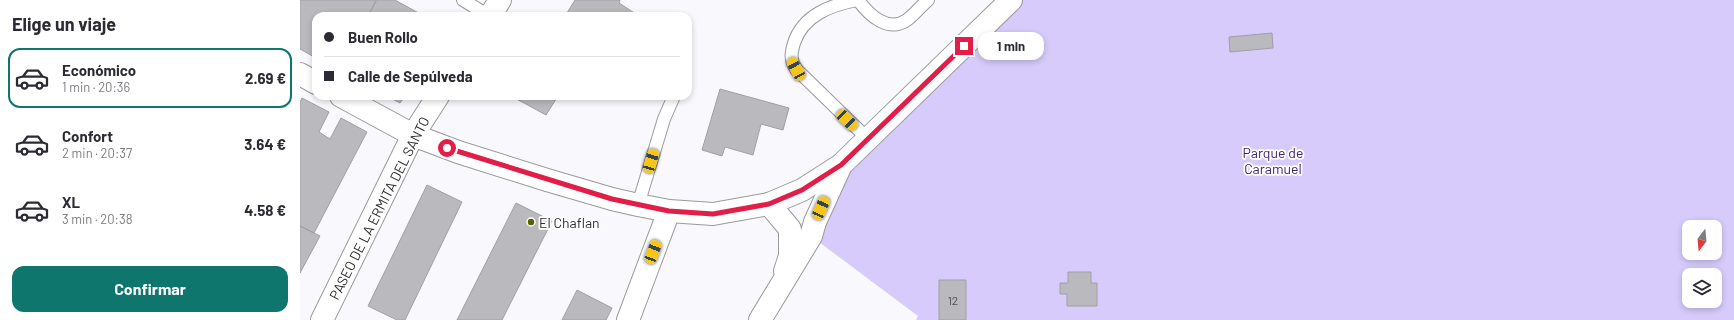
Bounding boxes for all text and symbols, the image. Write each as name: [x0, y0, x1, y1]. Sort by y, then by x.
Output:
text: Elige un viaje: [12, 13, 116, 35]
text: Buen Rollo: [348, 28, 418, 46]
callout: 1 min: [978, 32, 1044, 60]
route end: [955, 37, 973, 55]
text: 1 min: [997, 38, 1025, 54]
car: [785, 56, 807, 82]
icon: car: [14, 60, 50, 96]
text: Económico: [62, 61, 136, 79]
text: Calle de Sepúlveda: [348, 67, 473, 85]
text: 2.69 €: [245, 69, 286, 87]
text: 1 min · 20:36: [62, 79, 130, 95]
car: [834, 107, 860, 133]
street label: PASEO DE LA ERMITA DEL SANTO: [325, 114, 433, 302]
icon: car: [14, 126, 50, 162]
text: Confort: [62, 127, 113, 145]
text: 3.64 €: [244, 135, 286, 153]
route start: [438, 139, 456, 157]
park label: Parque de Caramuel: [1243, 144, 1303, 177]
text: 2 min · 20:37: [62, 145, 132, 161]
car: [642, 148, 660, 174]
icon: car: [14, 192, 50, 228]
text: XL: [62, 193, 80, 211]
car: [811, 195, 831, 221]
text: 4.58 €: [244, 201, 286, 219]
text: 3 min · 20:38: [62, 211, 133, 227]
place label: El Chaflan: [539, 214, 600, 231]
marker: El Chaflan: [526, 217, 536, 227]
north arrow: [1682, 220, 1722, 260]
map controls: [1682, 220, 1722, 308]
car: [643, 239, 663, 265]
button: Confirmar: [12, 266, 288, 312]
button: layers: [1682, 268, 1722, 308]
house number: 12: [948, 293, 958, 307]

